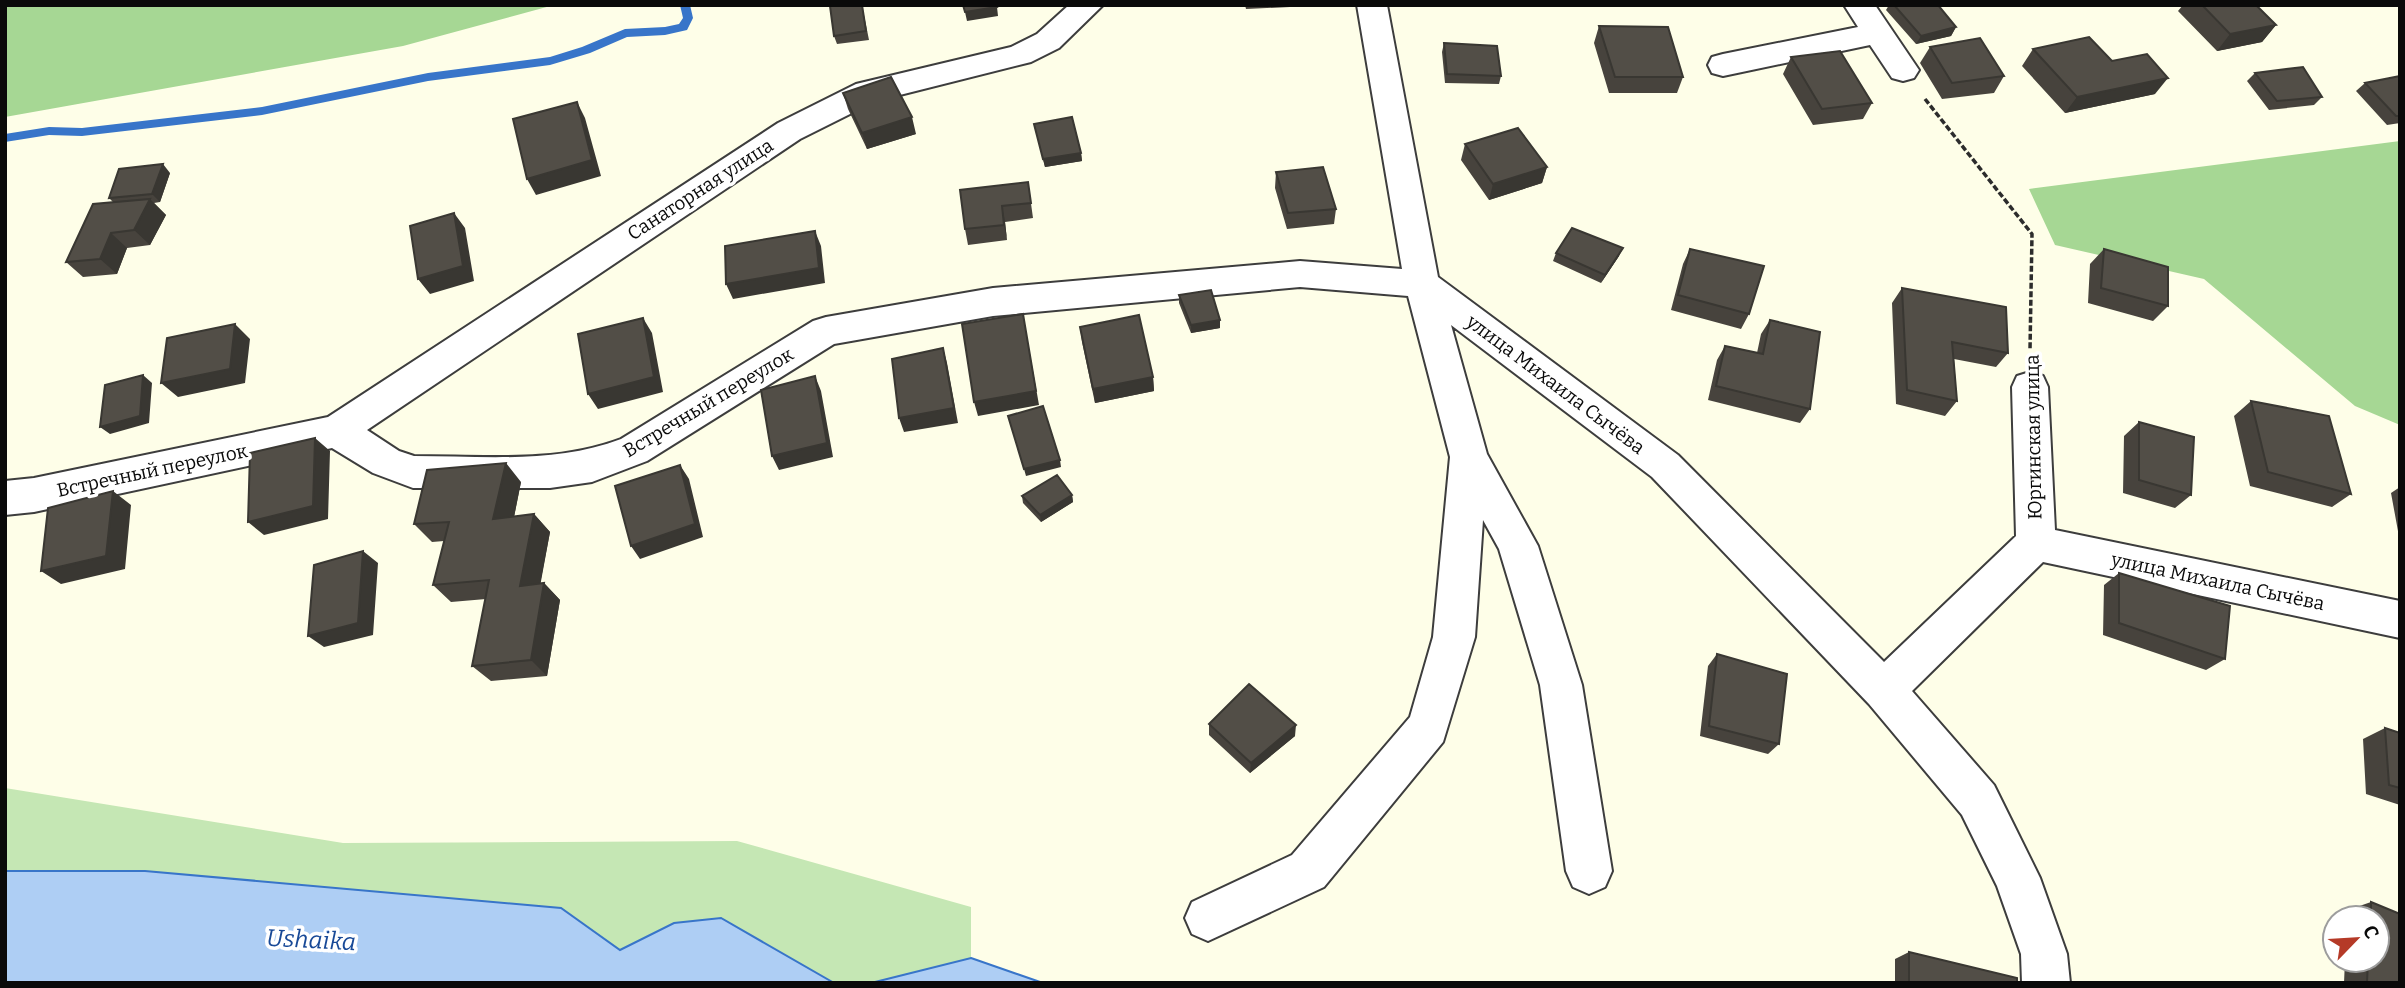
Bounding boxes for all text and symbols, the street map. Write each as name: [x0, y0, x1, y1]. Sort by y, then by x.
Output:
street label: Санаторная улица: [623, 133, 778, 245]
street label: улица Михаила Сычёва: [1461, 309, 1650, 459]
street label: Встречный переулок: [619, 342, 798, 462]
street label: Юргинская улица: [2021, 354, 2046, 520]
street label: Встречный переулок: [55, 439, 250, 502]
street label: улица Михаила Сычёва: [2108, 547, 2327, 615]
north arrow: [2321, 904, 2391, 974]
text: С: [2358, 922, 2384, 942]
water label: Ushaika: [265, 924, 357, 956]

